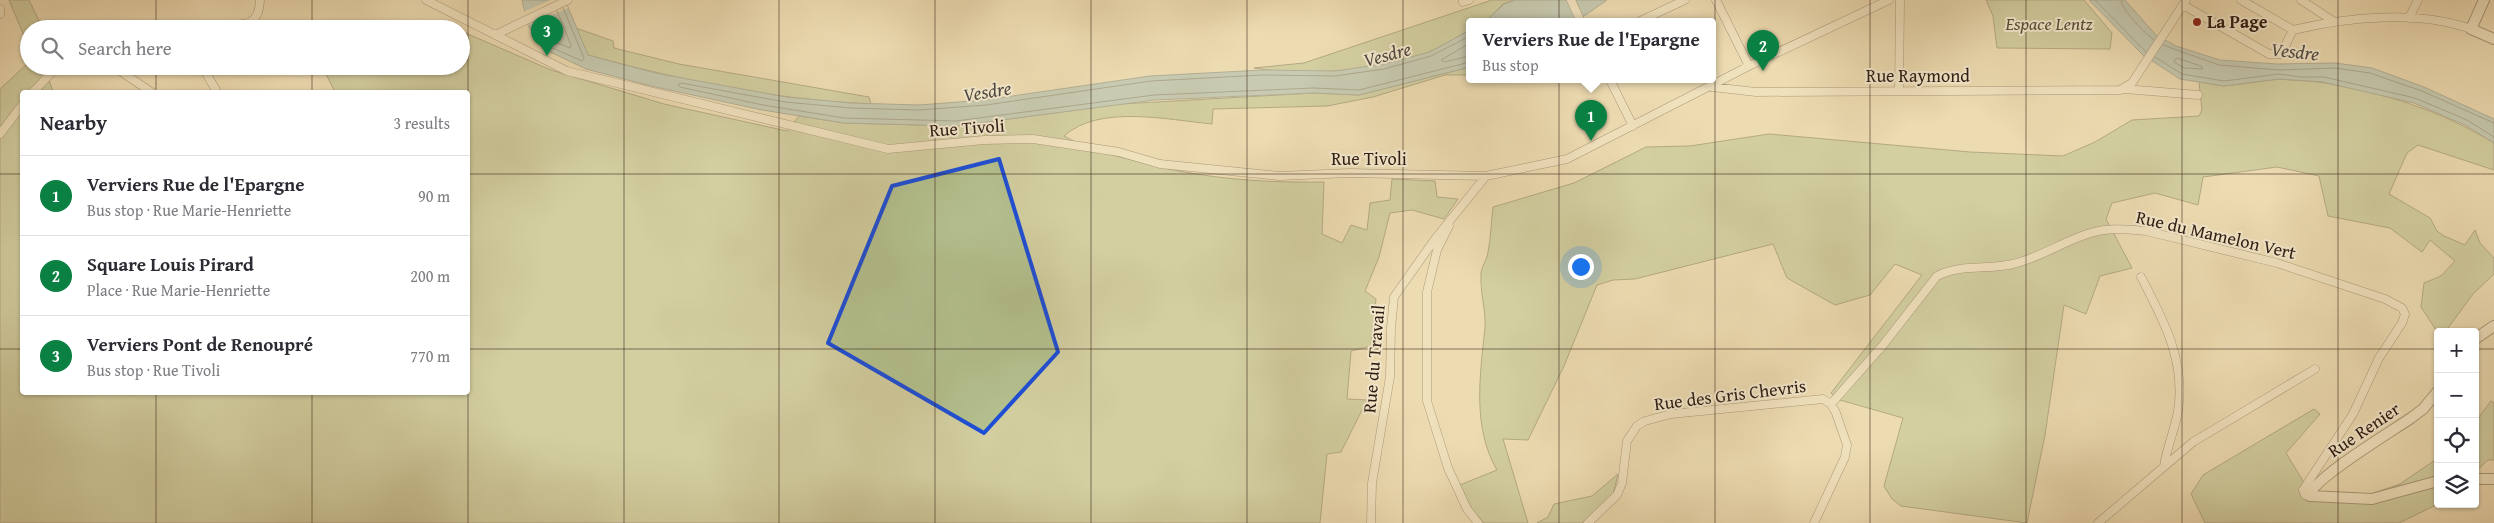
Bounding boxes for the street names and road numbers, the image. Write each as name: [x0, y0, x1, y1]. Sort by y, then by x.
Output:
street label: Rue Raymond: [1866, 62, 1970, 89]
street label: Rue Tivoli: [928, 111, 1006, 144]
street label: Rue Tivoli: [1331, 145, 1407, 172]
street label: Rue du Mamelon Vert: [2133, 203, 2299, 266]
street label: Rue du Travail: [1355, 304, 1392, 414]
street label: Rue des Gris Chevris: [1652, 372, 1807, 417]
street label: Rue Renier: [2322, 395, 2406, 464]

